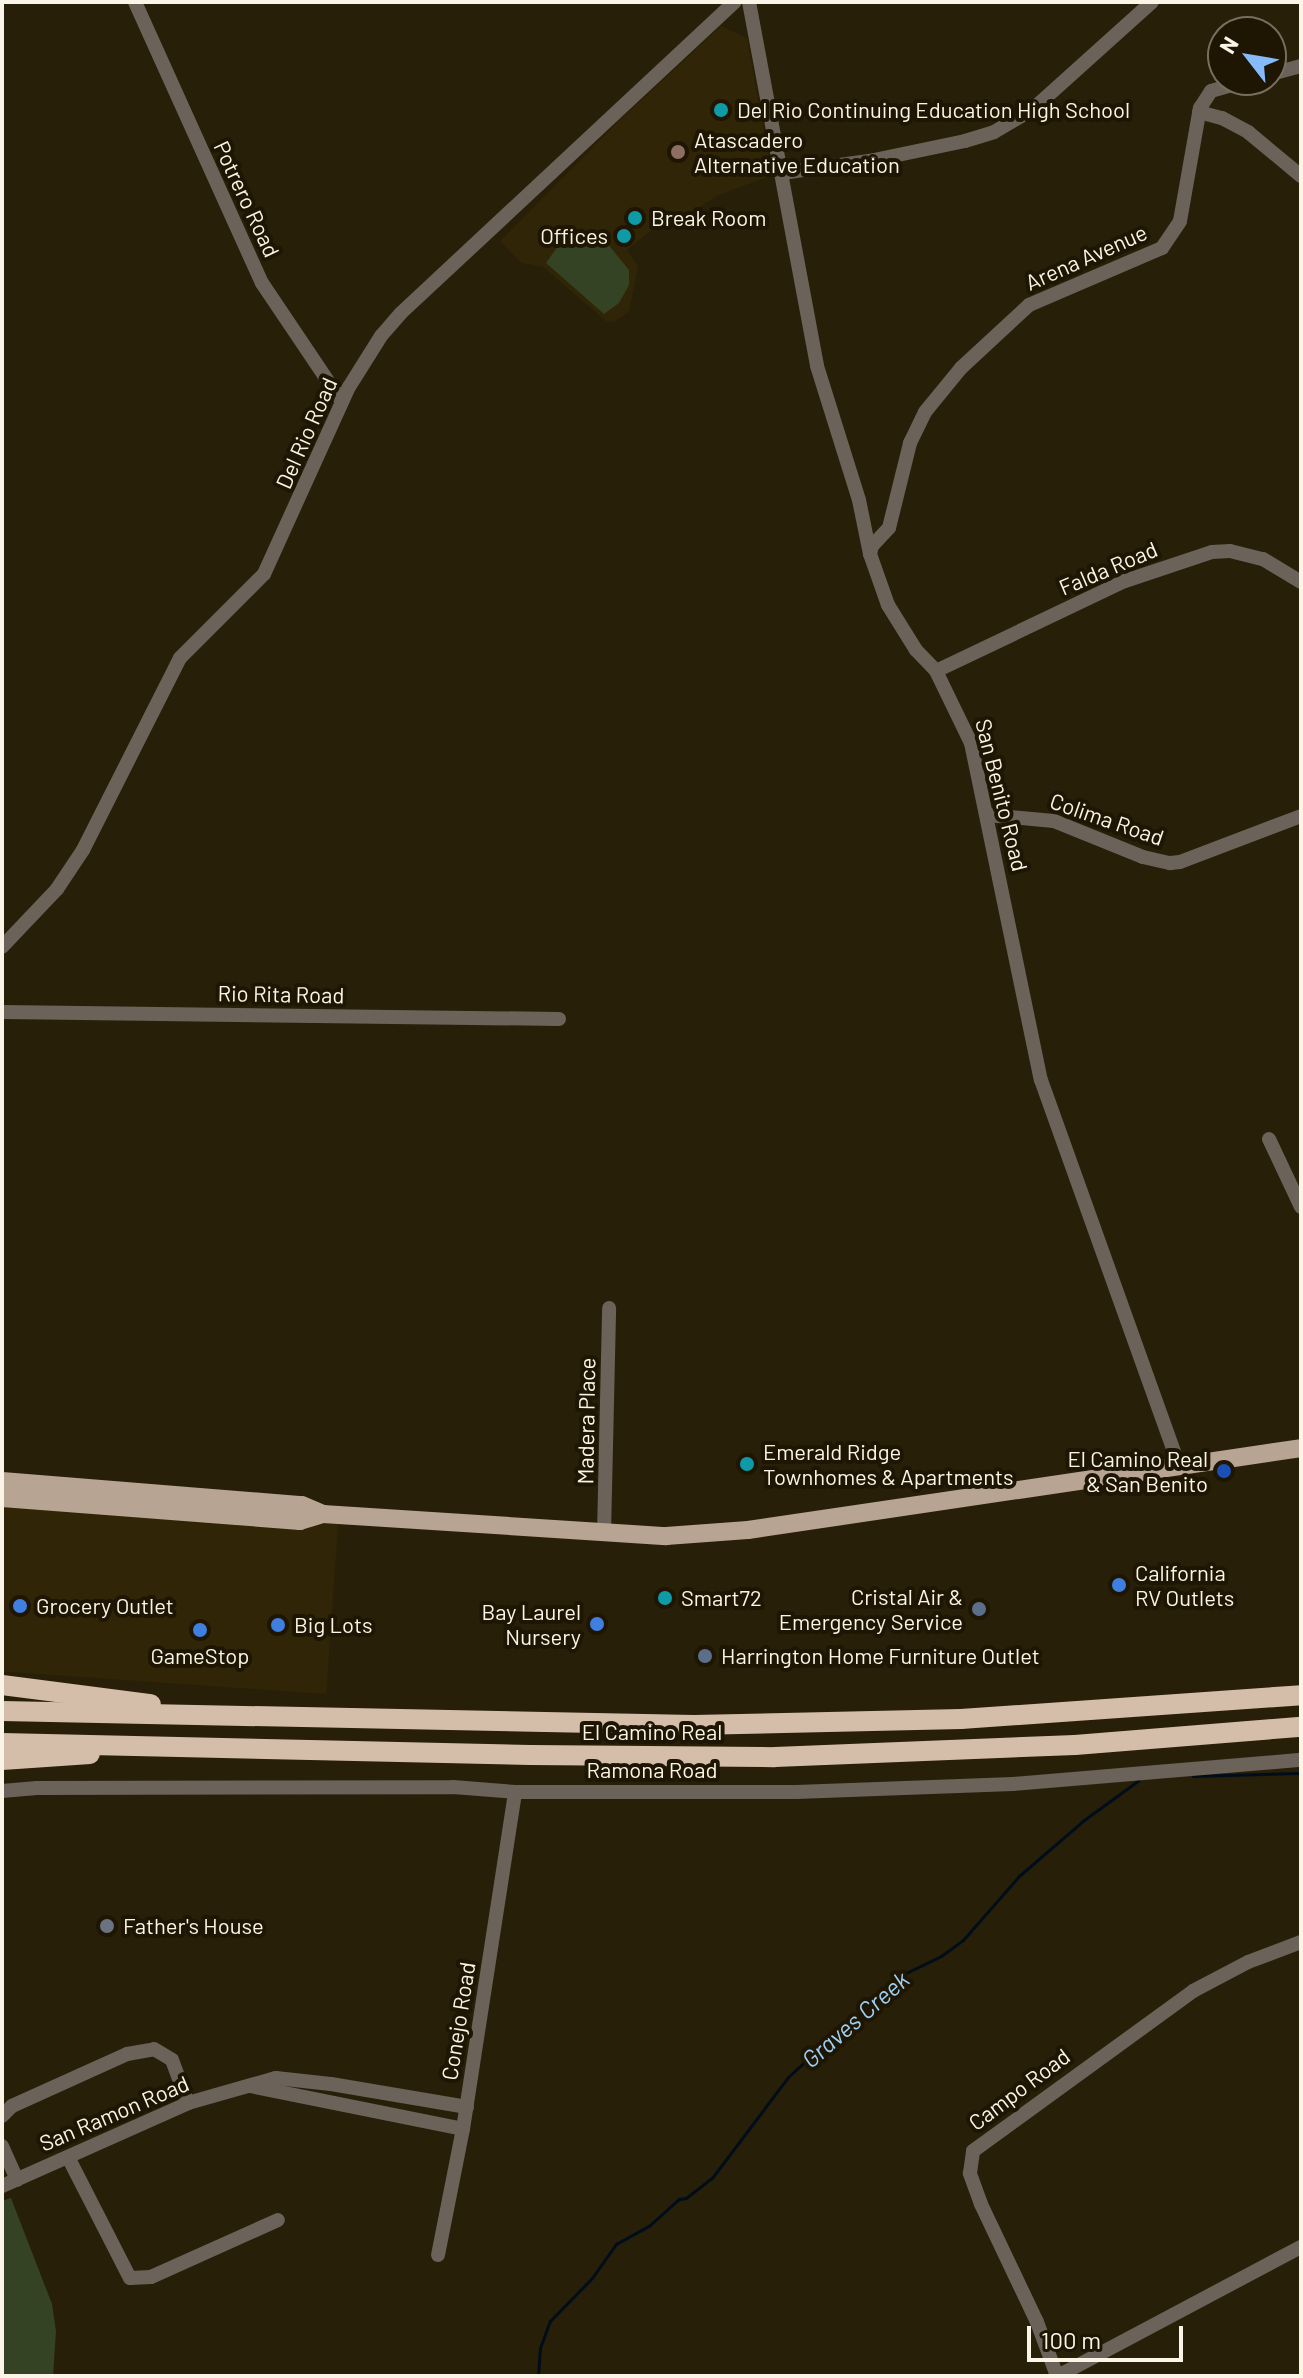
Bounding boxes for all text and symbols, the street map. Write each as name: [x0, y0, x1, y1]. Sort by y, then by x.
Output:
north arrow: [1207, 16, 1287, 96]
text: N: [1213, 32, 1243, 58]
place label: Del Rio Continuing Education High School: [737, 97, 1130, 123]
marker: Del Rio Continuing Education High School: [712, 101, 730, 119]
place label: Atascadero Alternative Education: [694, 126, 900, 178]
street label: Potrero Road: [209, 137, 285, 261]
marker: Atascadero Alternative Education: [669, 143, 687, 161]
place label: Break Room: [651, 205, 767, 231]
marker: Break Room: [626, 209, 644, 227]
street label: Arena Avenue: [1021, 218, 1151, 296]
place label: Offices: [540, 223, 608, 249]
marker: Offices: [615, 227, 633, 245]
street label: Del Rio Road: [270, 373, 342, 493]
street label: Falda Road: [1055, 535, 1161, 601]
street label: San Benito Road: [970, 716, 1034, 874]
street label: Colima Road: [1047, 787, 1167, 851]
street label: Rio Rita Road: [217, 980, 345, 1008]
street label: Madera Place: [572, 1357, 600, 1485]
place label: Emerald Ridge Townhomes & Apartments: [763, 1438, 1014, 1490]
place label: El Camino Real & San Benito: [1068, 1445, 1208, 1496]
marker: Emerald Ridge Townhomes & Apartments: [738, 1455, 756, 1473]
marker: El Camino Real & San Benito: [1215, 1462, 1233, 1480]
place label: California RV Outlets: [1135, 1559, 1234, 1610]
marker: California RV Outlets: [1110, 1576, 1128, 1594]
place label: Cristal Air & Emergency Service: [779, 1583, 963, 1634]
place label: Smart72: [681, 1585, 762, 1611]
marker: Smart72: [656, 1589, 674, 1607]
place label: Grocery Outlet: [36, 1593, 174, 1619]
marker: Grocery Outlet: [11, 1597, 29, 1615]
place label: Bay Laurel Nursery: [481, 1598, 581, 1650]
marker: Cristal Air & Emergency Service: [970, 1600, 988, 1618]
place label: Big Lots: [294, 1612, 373, 1638]
marker: Bay Laurel Nursery: [588, 1615, 606, 1633]
marker: Big Lots: [269, 1616, 287, 1634]
marker: GameStop: [191, 1621, 209, 1639]
place label: GameStop: [151, 1643, 249, 1669]
place label: Harrington Home Furniture Outlet: [721, 1643, 1040, 1669]
marker: Harrington Home Furniture Outlet: [696, 1647, 714, 1665]
street label: El Camino Real: [582, 1719, 722, 1745]
street label: Ramona Road: [587, 1757, 717, 1783]
place label: Father's House: [123, 1913, 264, 1939]
marker: Father's House: [98, 1917, 116, 1935]
street label: Conejo Road: [436, 1960, 480, 2082]
water label: Graves Creek: [795, 1965, 915, 2073]
street label: Campo Road: [963, 2042, 1075, 2136]
street label: San Ramon Road: [35, 2070, 193, 2156]
scale bar: [1031, 2310, 1187, 2360]
text: 100 m: [1041, 2325, 1101, 2354]

